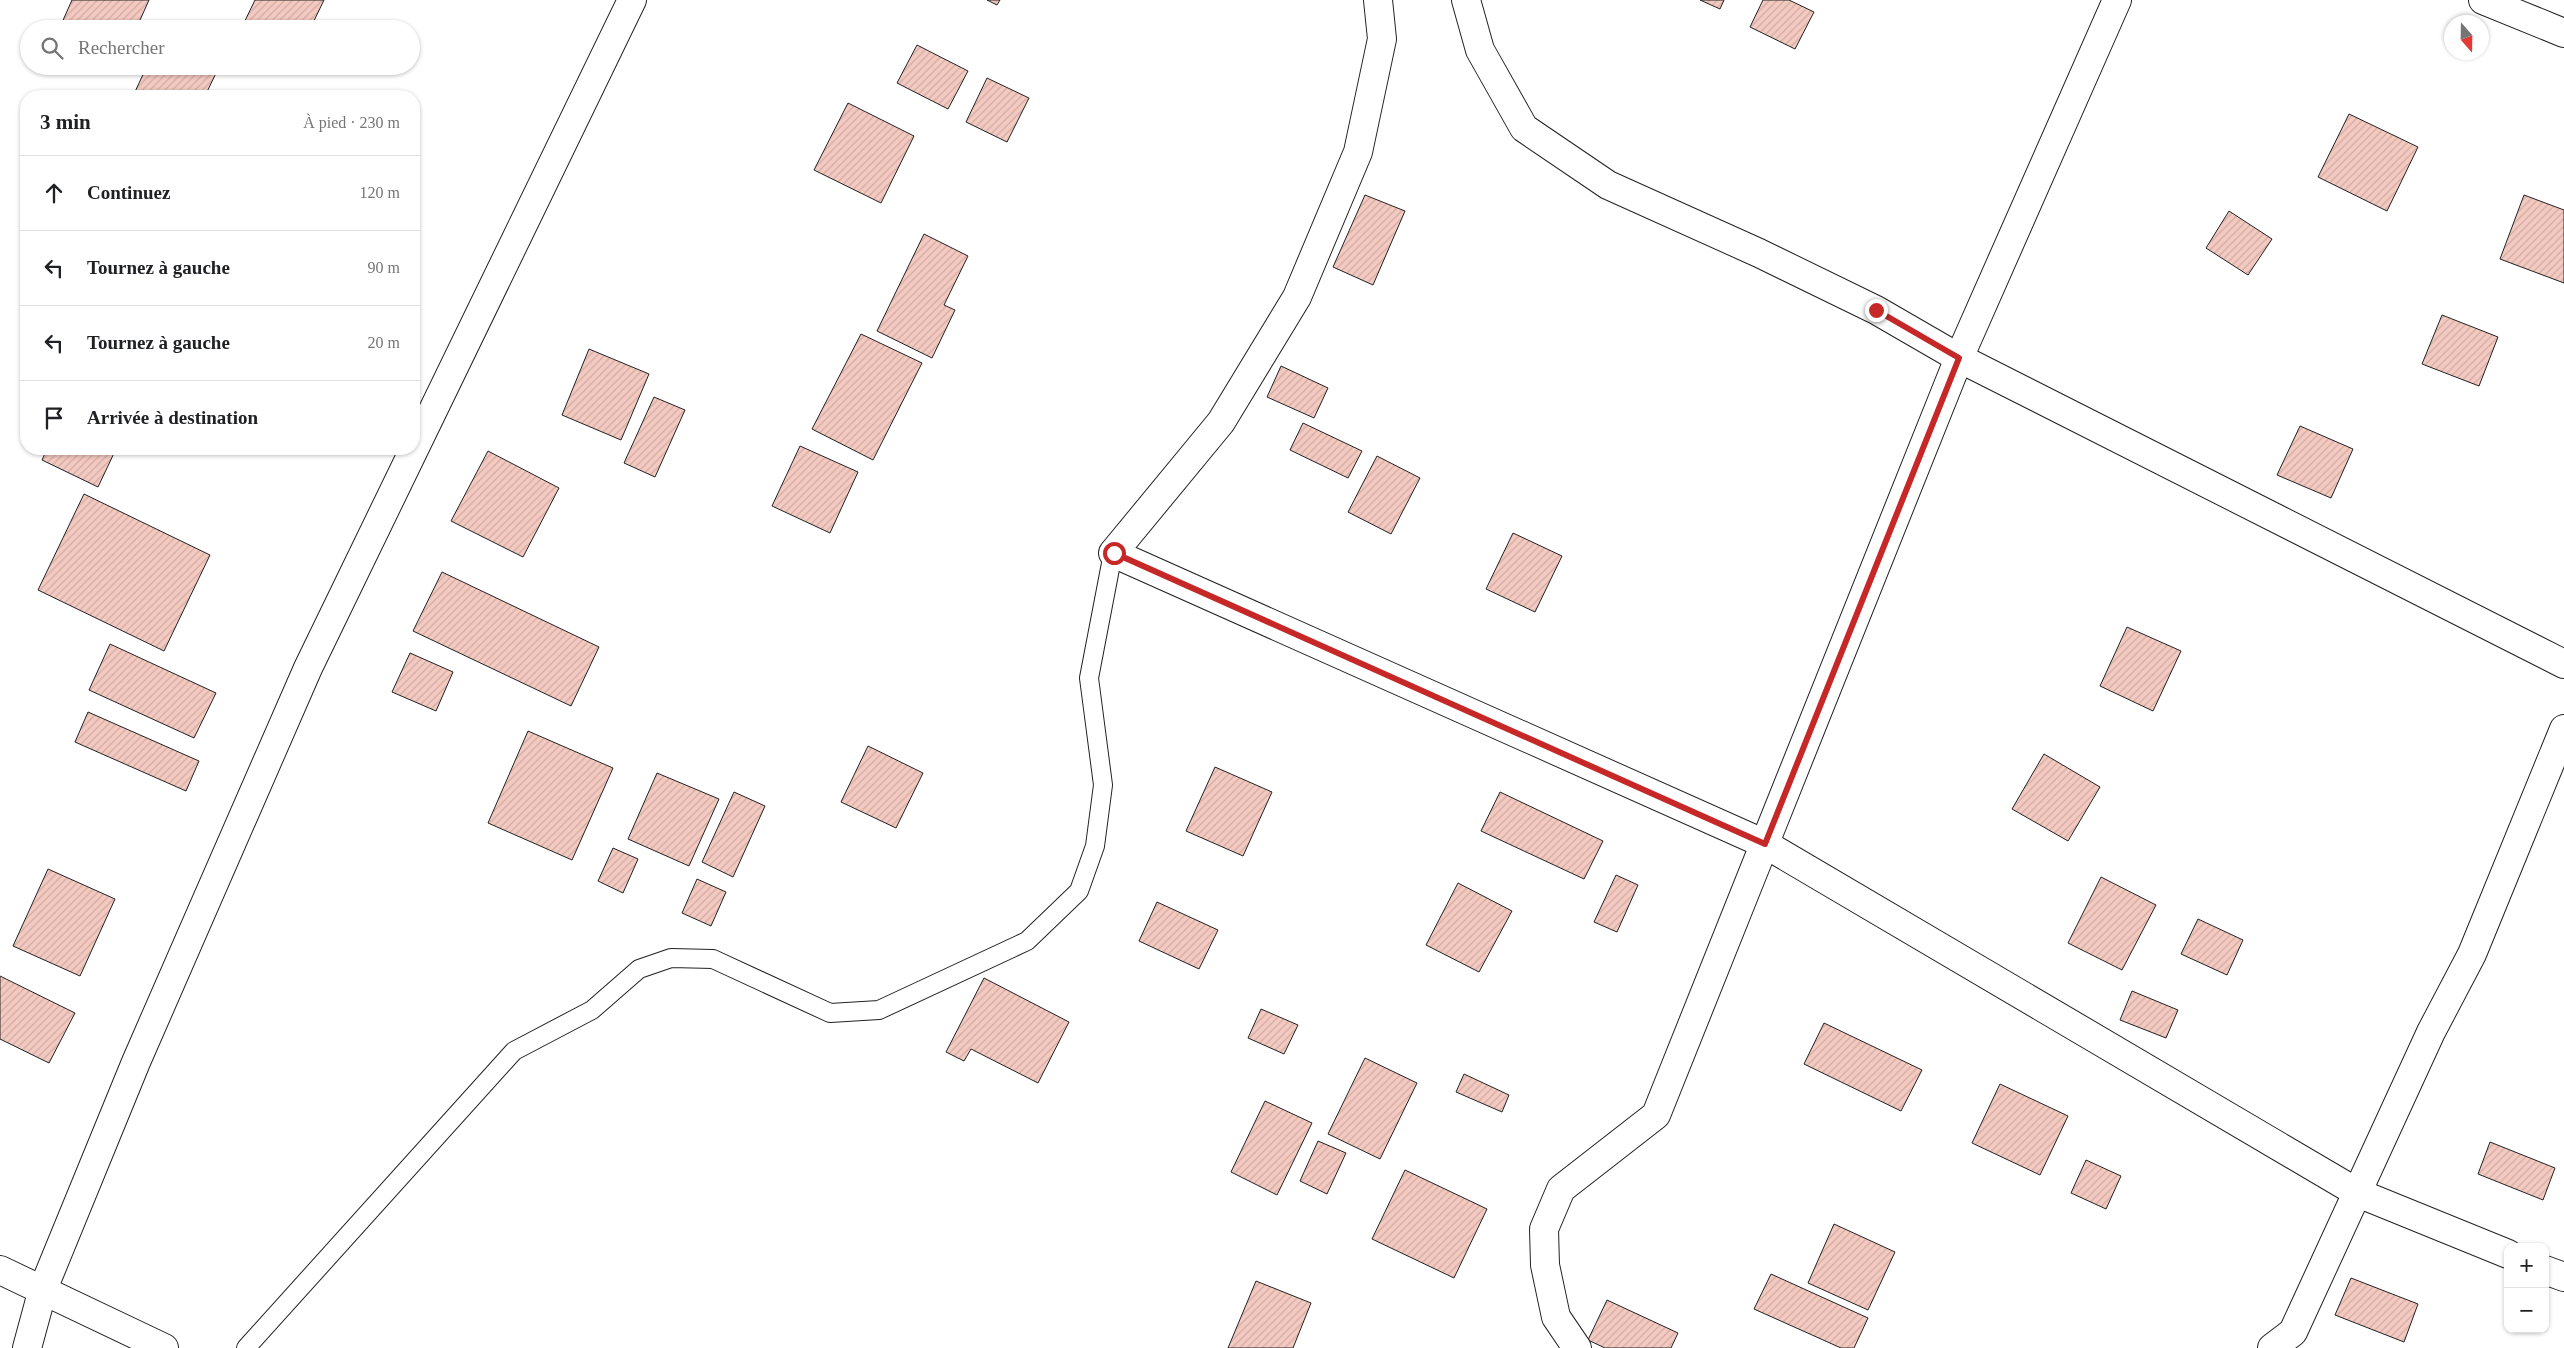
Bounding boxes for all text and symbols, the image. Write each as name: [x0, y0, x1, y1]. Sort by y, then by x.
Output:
north arrow: [2444, 15, 2489, 60]
search box: [20, 20, 420, 75]
icon: search: [38, 34, 66, 62]
text: Rechercher: [78, 37, 165, 58]
text: 3 min: [40, 110, 91, 134]
text: À pied · 230 m: [303, 114, 400, 131]
icon: ahead: [40, 179, 68, 207]
text: Continuez: [87, 182, 170, 203]
text: 120 m: [360, 184, 400, 201]
icon: left: [40, 254, 68, 282]
text: Tournez à gauche: [87, 257, 230, 278]
text: 90 m: [368, 259, 400, 276]
route end: [1865, 299, 1888, 322]
icon: left: [40, 329, 68, 357]
text: Tournez à gauche: [87, 332, 230, 353]
text: 20 m: [368, 334, 400, 351]
icon: arrive: [40, 404, 68, 432]
text: Arrivée à destination: [87, 407, 258, 428]
route start: [1103, 542, 1126, 565]
map controls: [2504, 1243, 2549, 1333]
button: +: [2504, 1243, 2549, 1288]
button: −: [2504, 1288, 2549, 1333]

